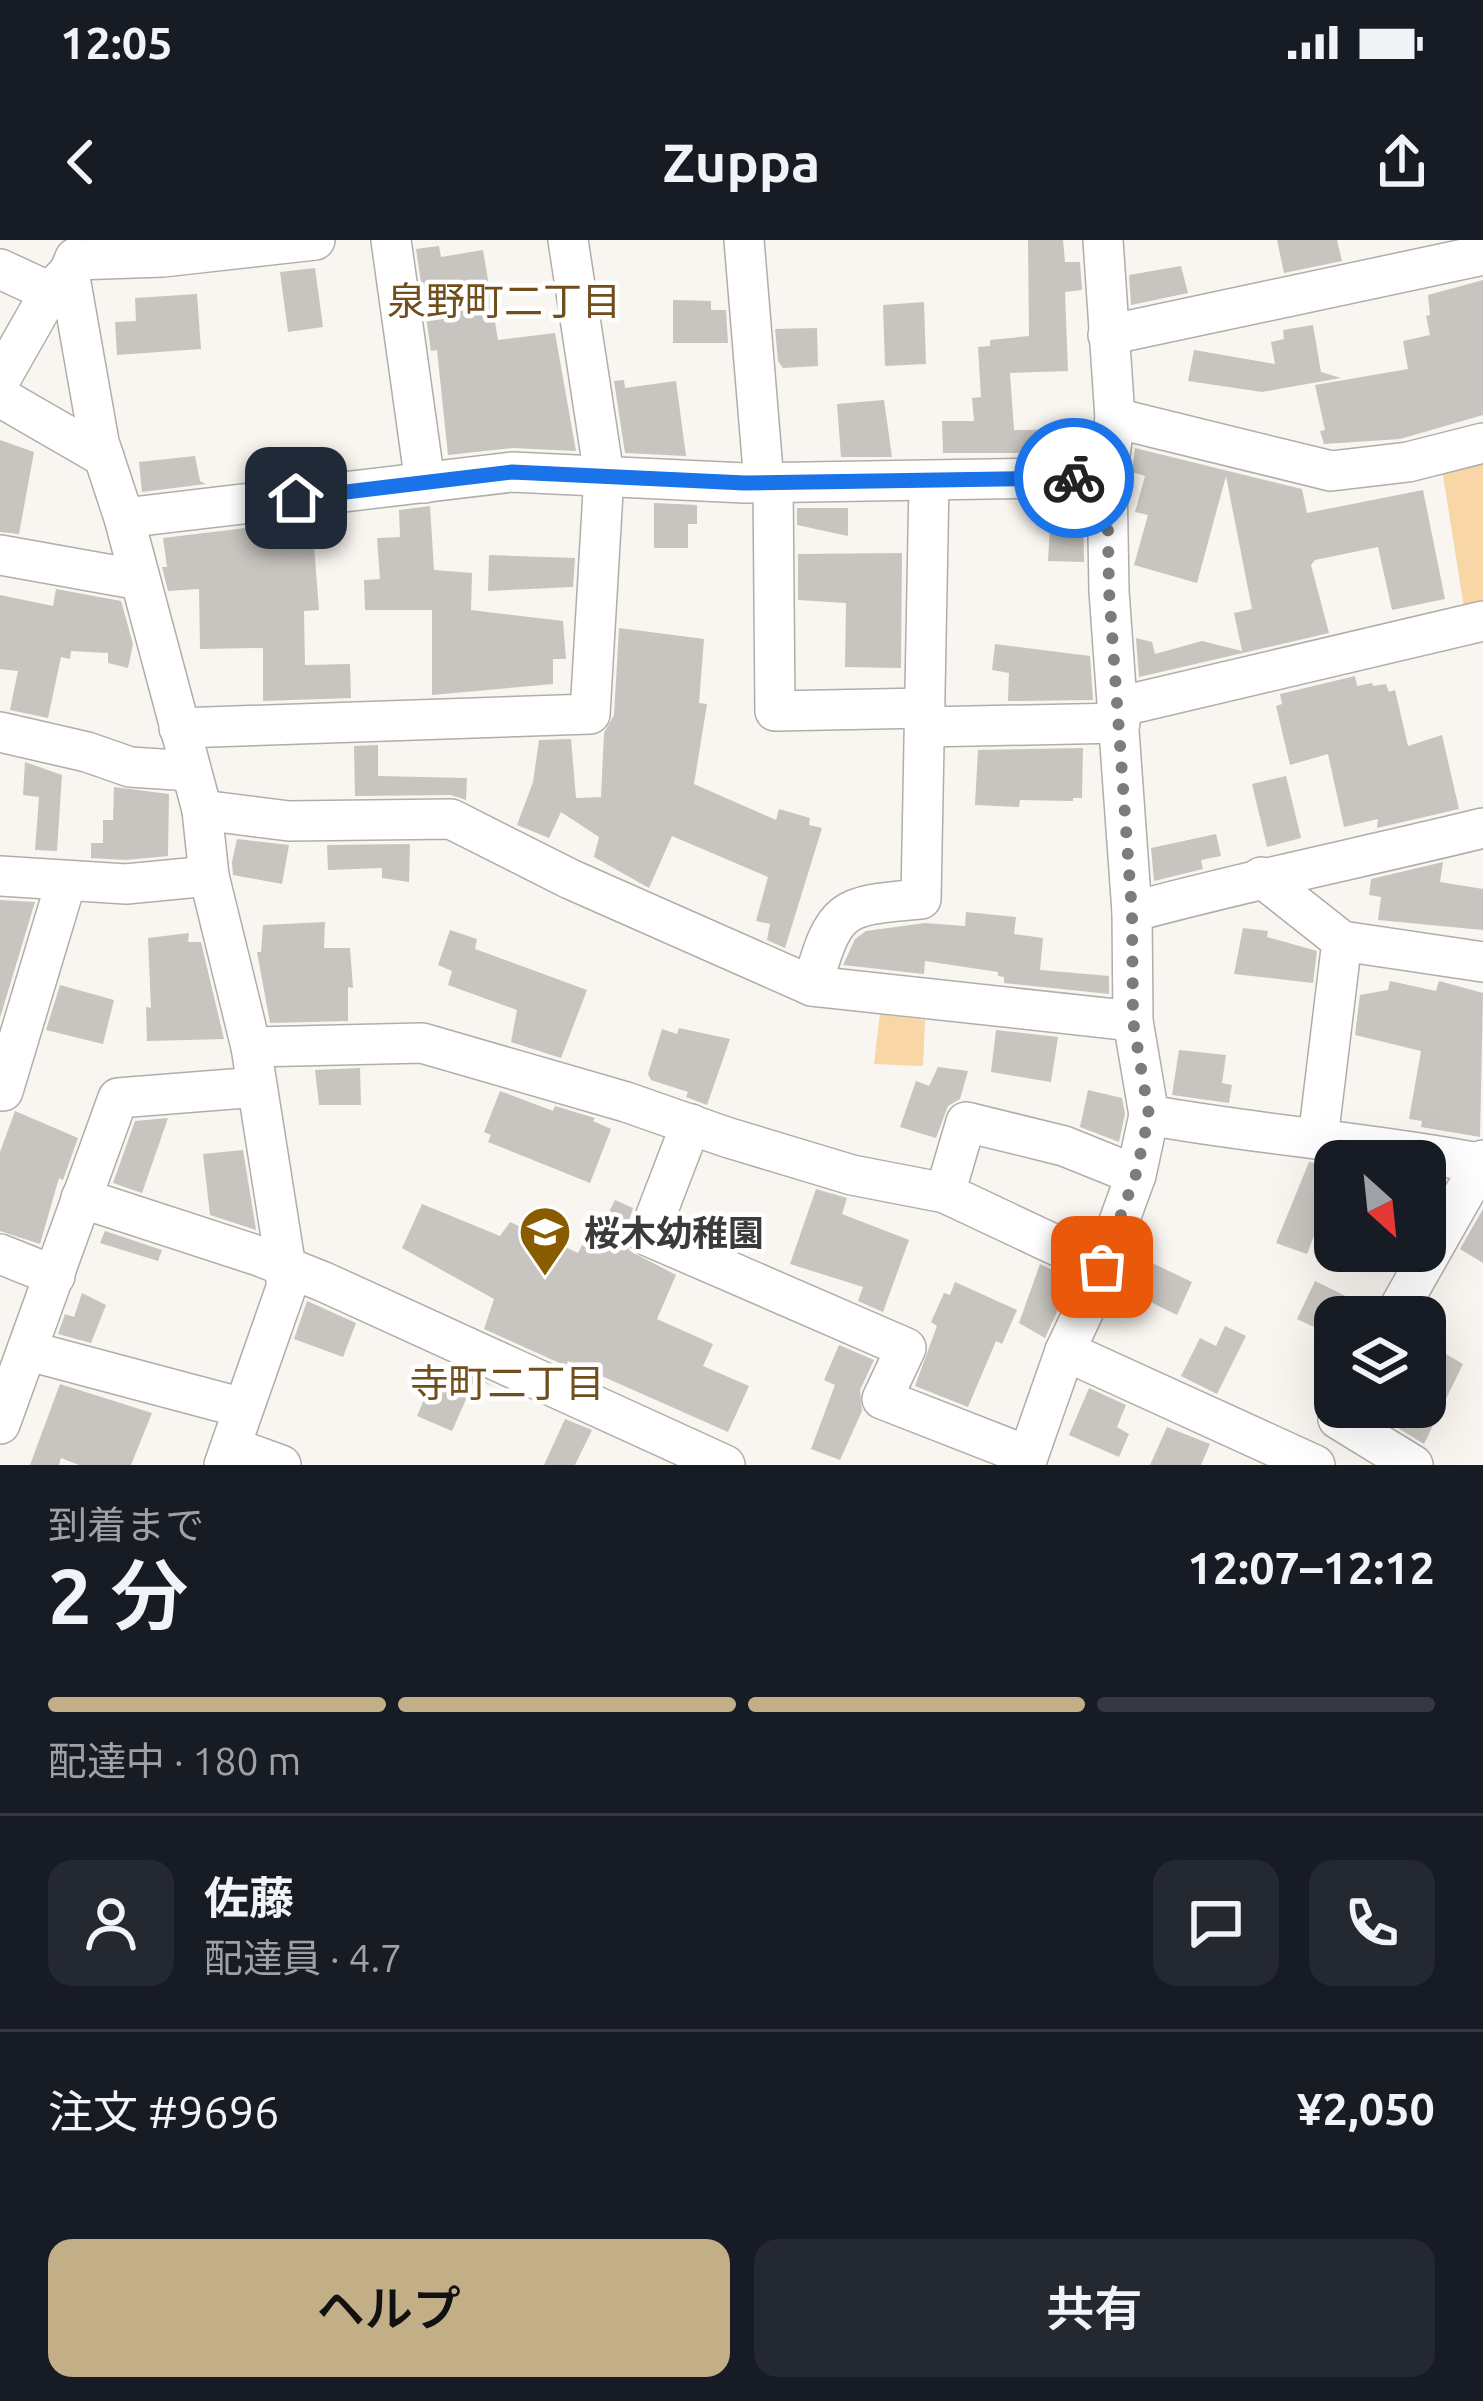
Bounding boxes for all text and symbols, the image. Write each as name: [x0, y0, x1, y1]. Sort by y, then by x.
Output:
text: 12:05: [60, 17, 173, 68]
icon: back: [48, 129, 114, 195]
icon: share: [1369, 129, 1435, 195]
text: Zuppa: [663, 132, 820, 192]
district label: 泉野町二丁目: [387, 279, 621, 322]
courier: [1014, 418, 1134, 538]
icon: bike: [1041, 445, 1107, 511]
pin: [245, 447, 347, 549]
icon: home: [263, 465, 329, 531]
north arrow: [1314, 1140, 1446, 1272]
map controls: [1314, 1140, 1446, 1428]
school or university icon: 桜木幼稚園: [517, 1204, 573, 1278]
place label: 桜木幼稚園: [584, 1212, 764, 1253]
pin: [1051, 1216, 1153, 1318]
icon: bag: [1069, 1234, 1135, 1300]
button: layers: [1314, 1296, 1446, 1428]
district label: 寺町二丁目: [409, 1361, 605, 1404]
text: 到着まで: [48, 1503, 204, 1546]
text: 12:07–12:12: [1187, 1542, 1435, 1593]
text: 2 分: [48, 1551, 188, 1639]
text: 配達中 · 180 m: [48, 1739, 301, 1782]
button: person: [48, 1860, 174, 1986]
button: chat: [1153, 1860, 1279, 1986]
button: phone: [1309, 1860, 1435, 1986]
text: 佐藤: [204, 1872, 294, 1923]
text: 配達員 · 4.7: [204, 1936, 402, 1979]
text: ¥2,050: [1297, 2083, 1435, 2134]
text: 注文 #9696: [48, 2086, 279, 2137]
button: ヘルプ: [48, 2239, 730, 2377]
button: 共有: [754, 2239, 1435, 2377]

